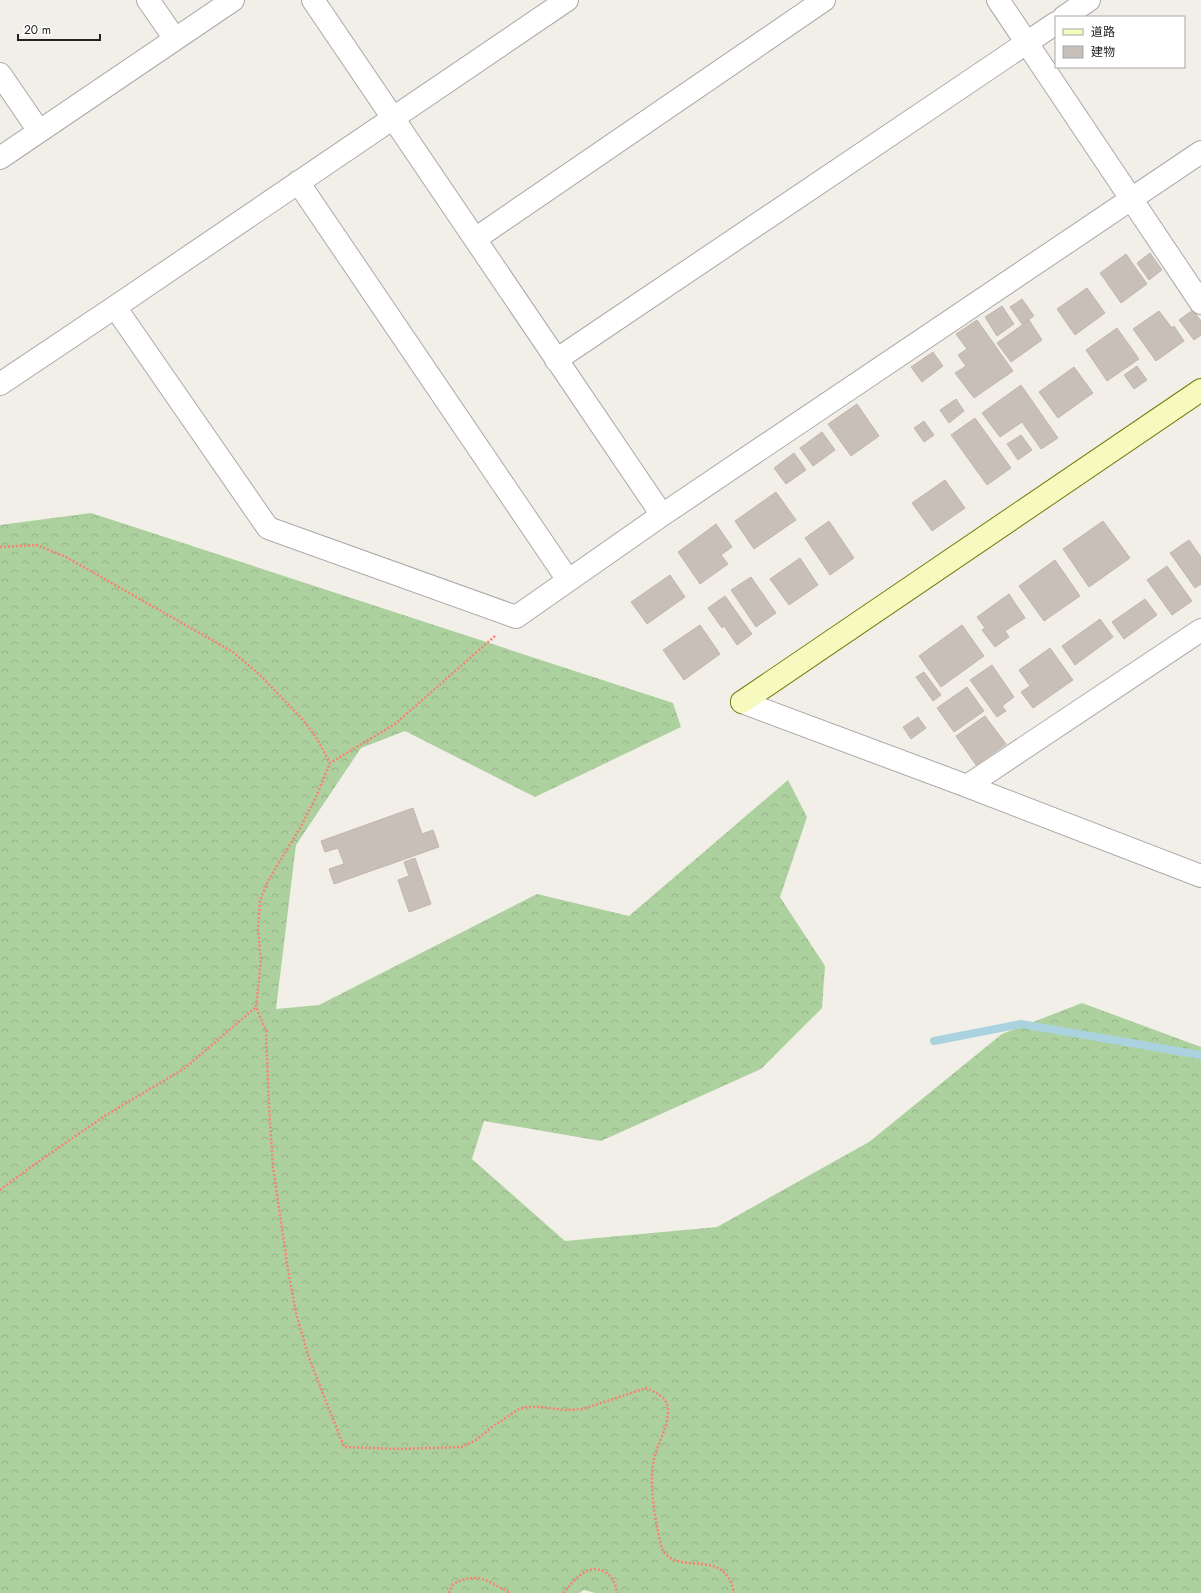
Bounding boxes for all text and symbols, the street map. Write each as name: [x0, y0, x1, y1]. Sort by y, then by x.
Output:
scale bar: [18, 16, 100, 42]
legend: [1055, 16, 1185, 68]
text: 20 m: [24, 21, 51, 39]
text: 道路: [1091, 23, 1115, 41]
text: 建物: [1091, 43, 1115, 61]

